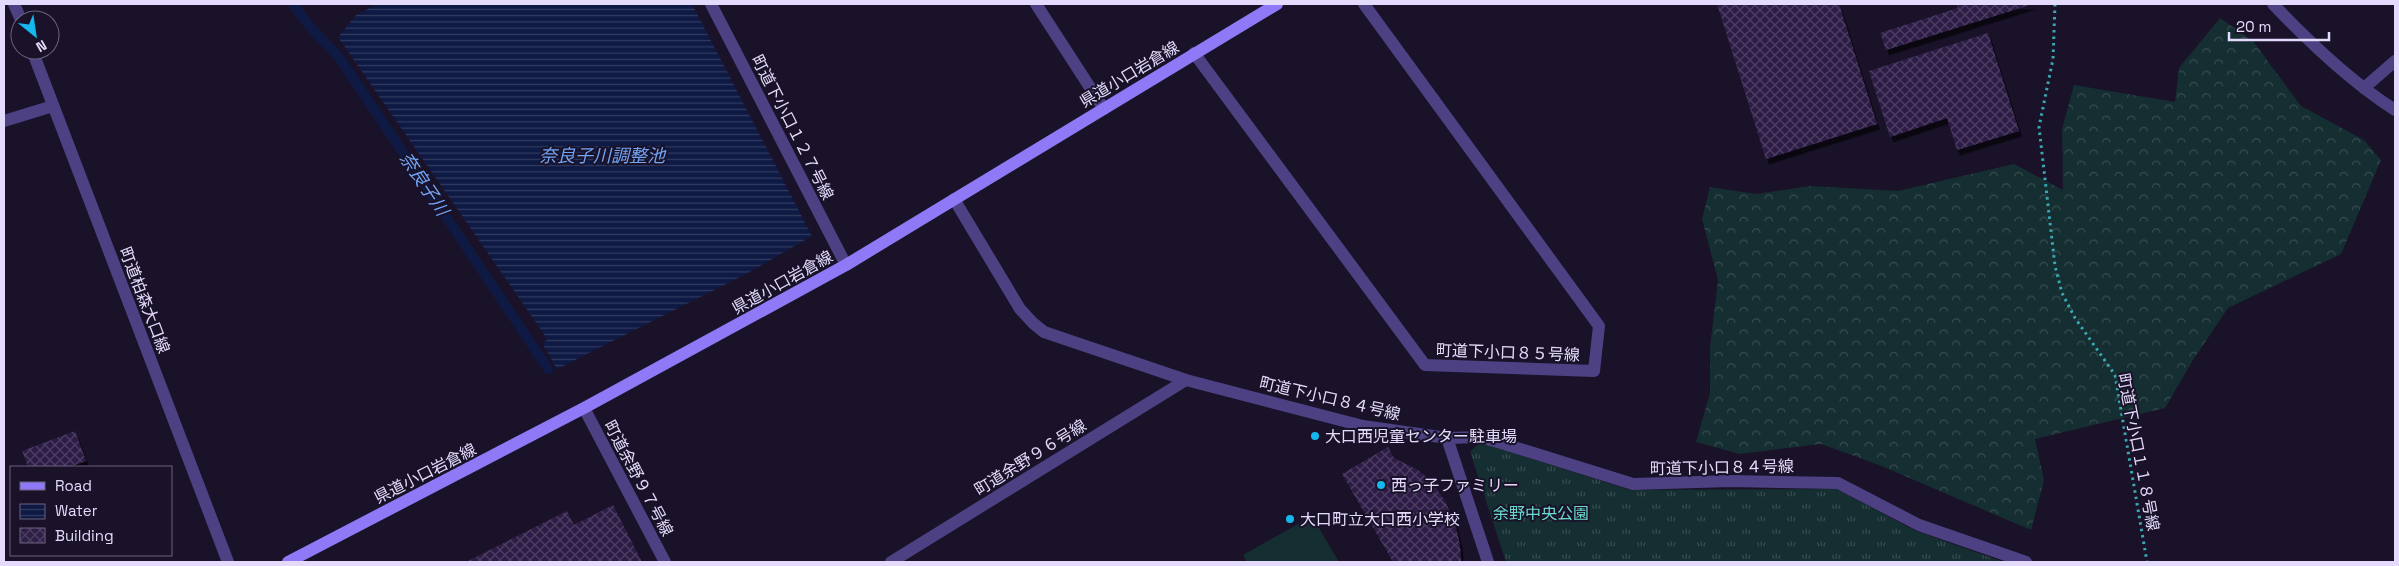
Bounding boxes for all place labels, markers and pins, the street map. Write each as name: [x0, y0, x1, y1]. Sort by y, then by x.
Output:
place label: 大口西児童センター駐車場: [1325, 426, 1517, 447]
marker: 大口西児童センター駐車場: [1309, 430, 1321, 442]
place label: 西っ子ファミリー: [1391, 475, 1519, 496]
marker: 西っ子ファミリー: [1375, 479, 1387, 491]
place label: 大口町立大口西小学校: [1300, 509, 1460, 530]
marker: 大口町立大口西小学校: [1284, 513, 1296, 525]

